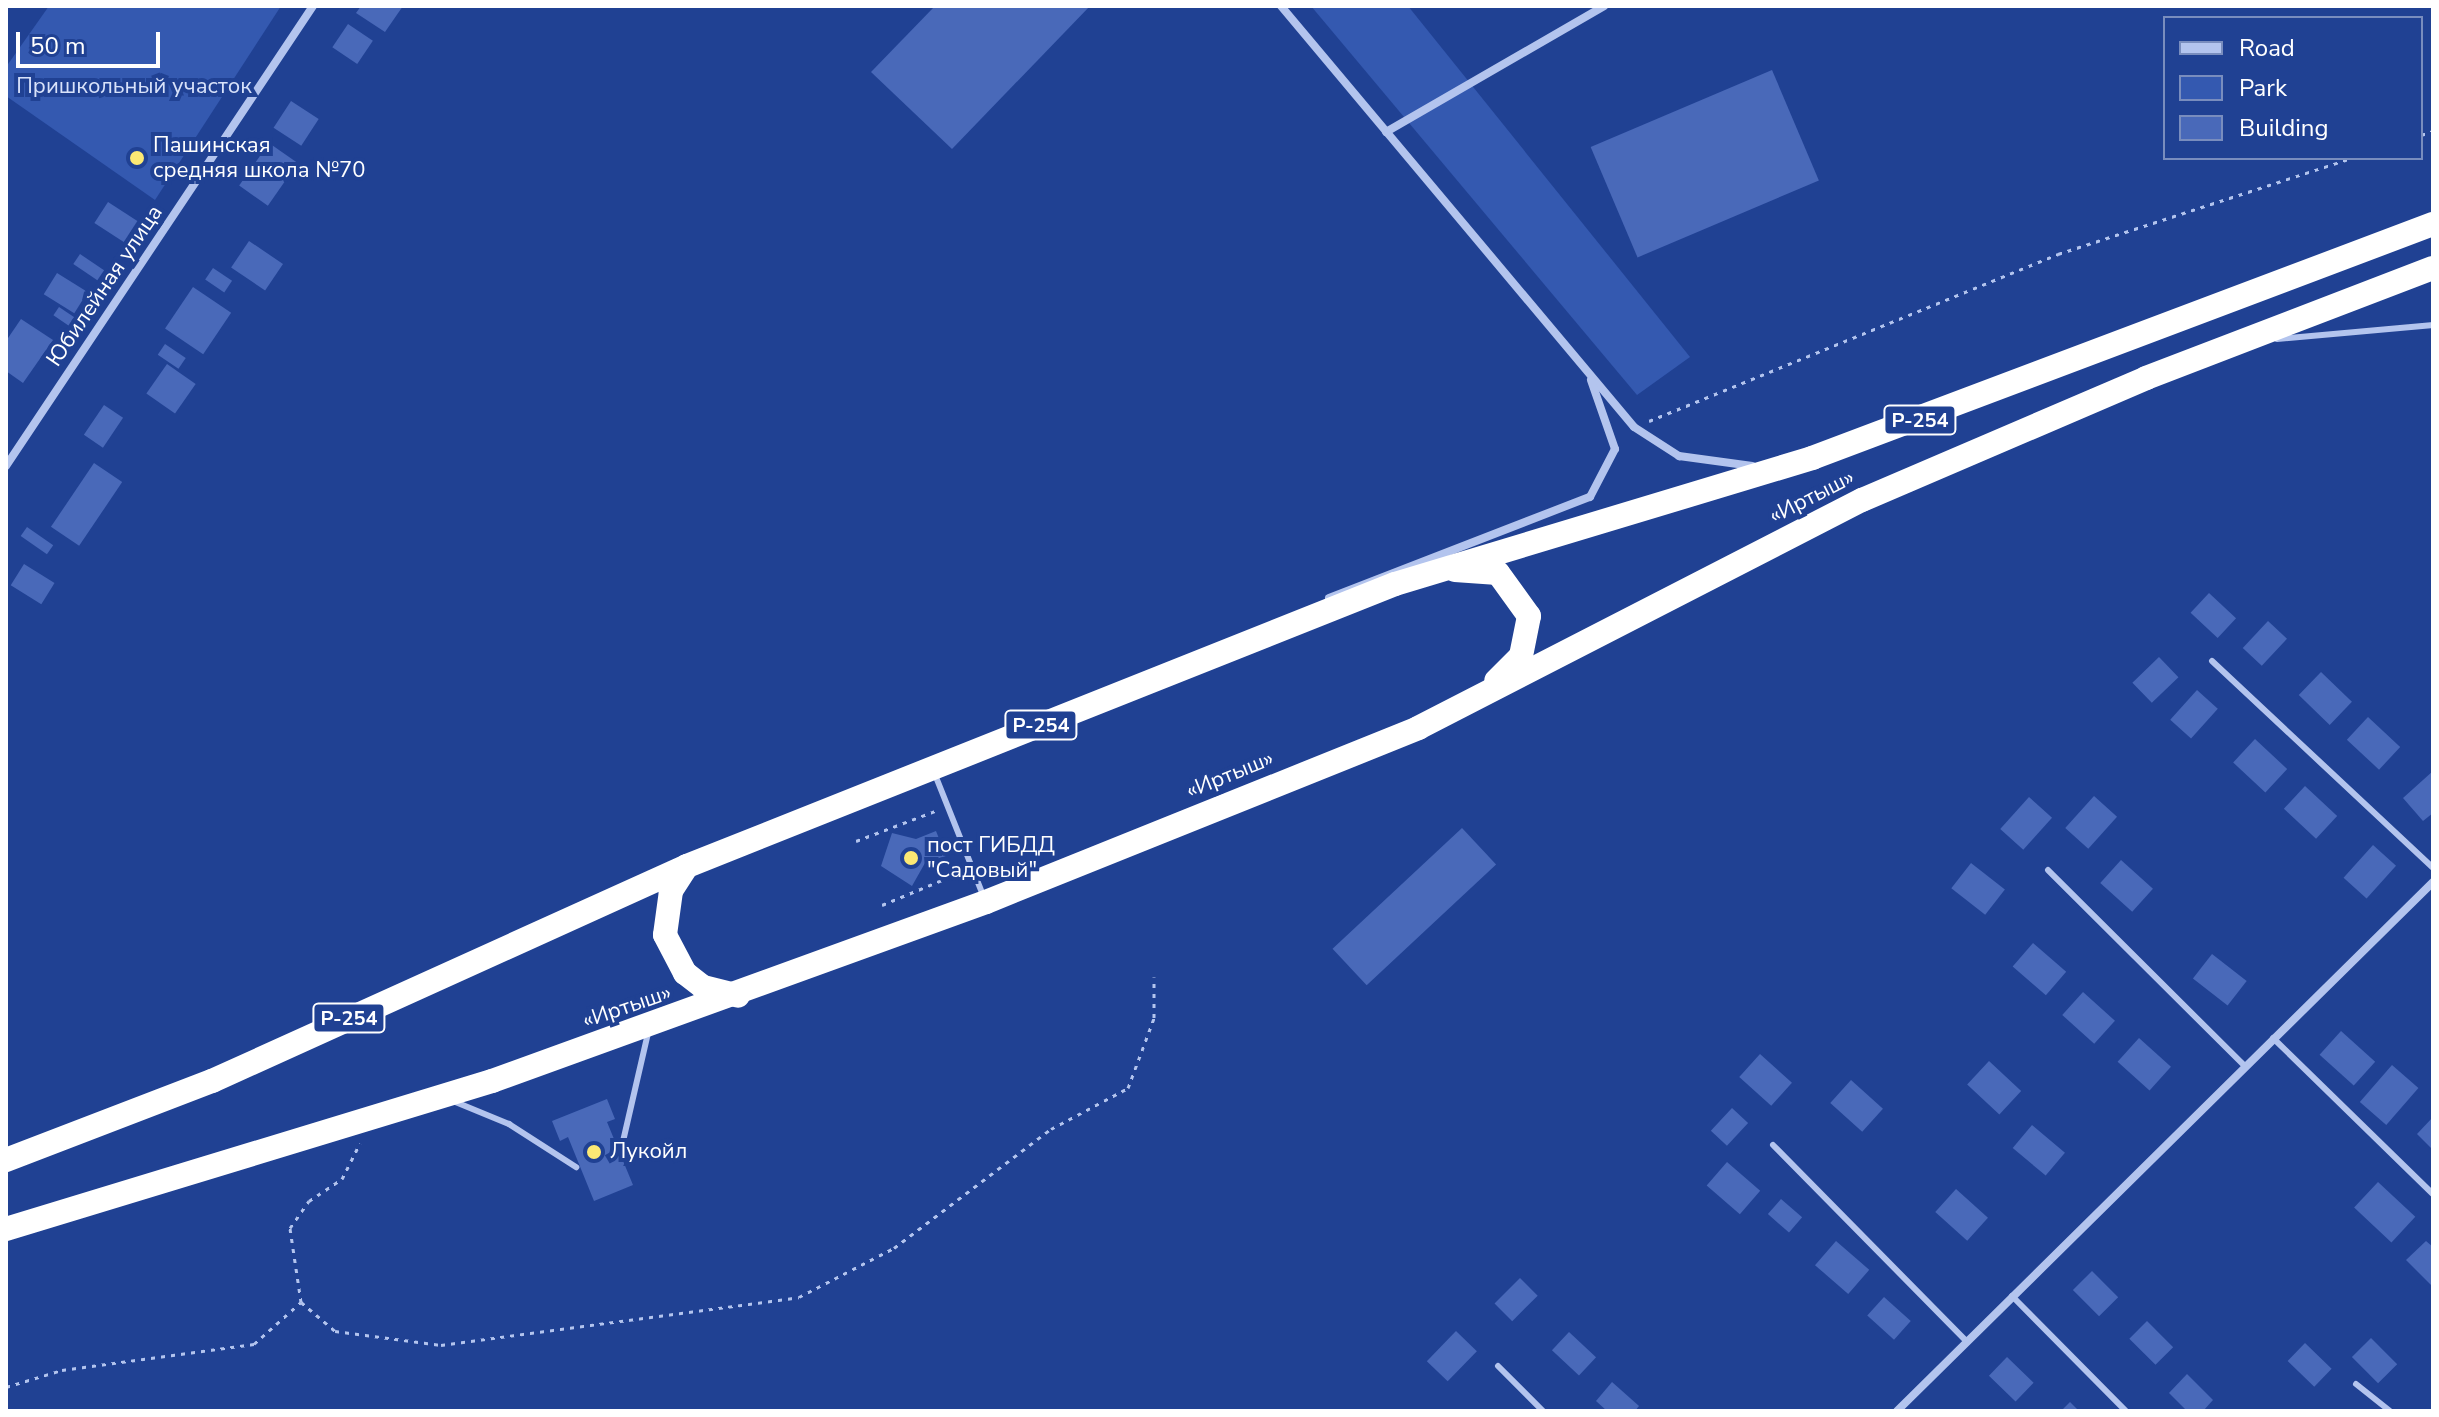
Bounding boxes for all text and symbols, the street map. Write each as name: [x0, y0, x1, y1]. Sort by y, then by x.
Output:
scale bar: [20, 16, 164, 66]
legend: [2163, 16, 2423, 160]
text: 50 m: [30, 30, 86, 62]
text: Road: [2239, 32, 2295, 64]
text: Park: [2239, 72, 2287, 104]
park label: Пришкольный участок: [16, 74, 252, 100]
text: Building: [2239, 112, 2329, 144]
place label: Пашинская средняя школа №70: [153, 132, 365, 184]
marker: Пашинская средняя школа №70: [128, 149, 146, 167]
street label: Юбилейная улица: [41, 200, 169, 372]
road number: Р-254: [1882, 404, 1958, 436]
street label: «Иртыш»: [1765, 464, 1859, 530]
road number: Р-254: [1003, 709, 1079, 741]
street label: «Иртыш»: [1182, 746, 1278, 804]
place label: пост ГИБДД "Садовый": [927, 832, 1055, 884]
marker: пост ГИБДД "Садовый": [902, 849, 920, 867]
street label: «Иртыш»: [579, 980, 675, 1034]
road number: Р-254: [311, 1002, 387, 1034]
place label: Лукойл: [610, 1139, 687, 1165]
marker: Лукойл: [585, 1143, 603, 1161]

